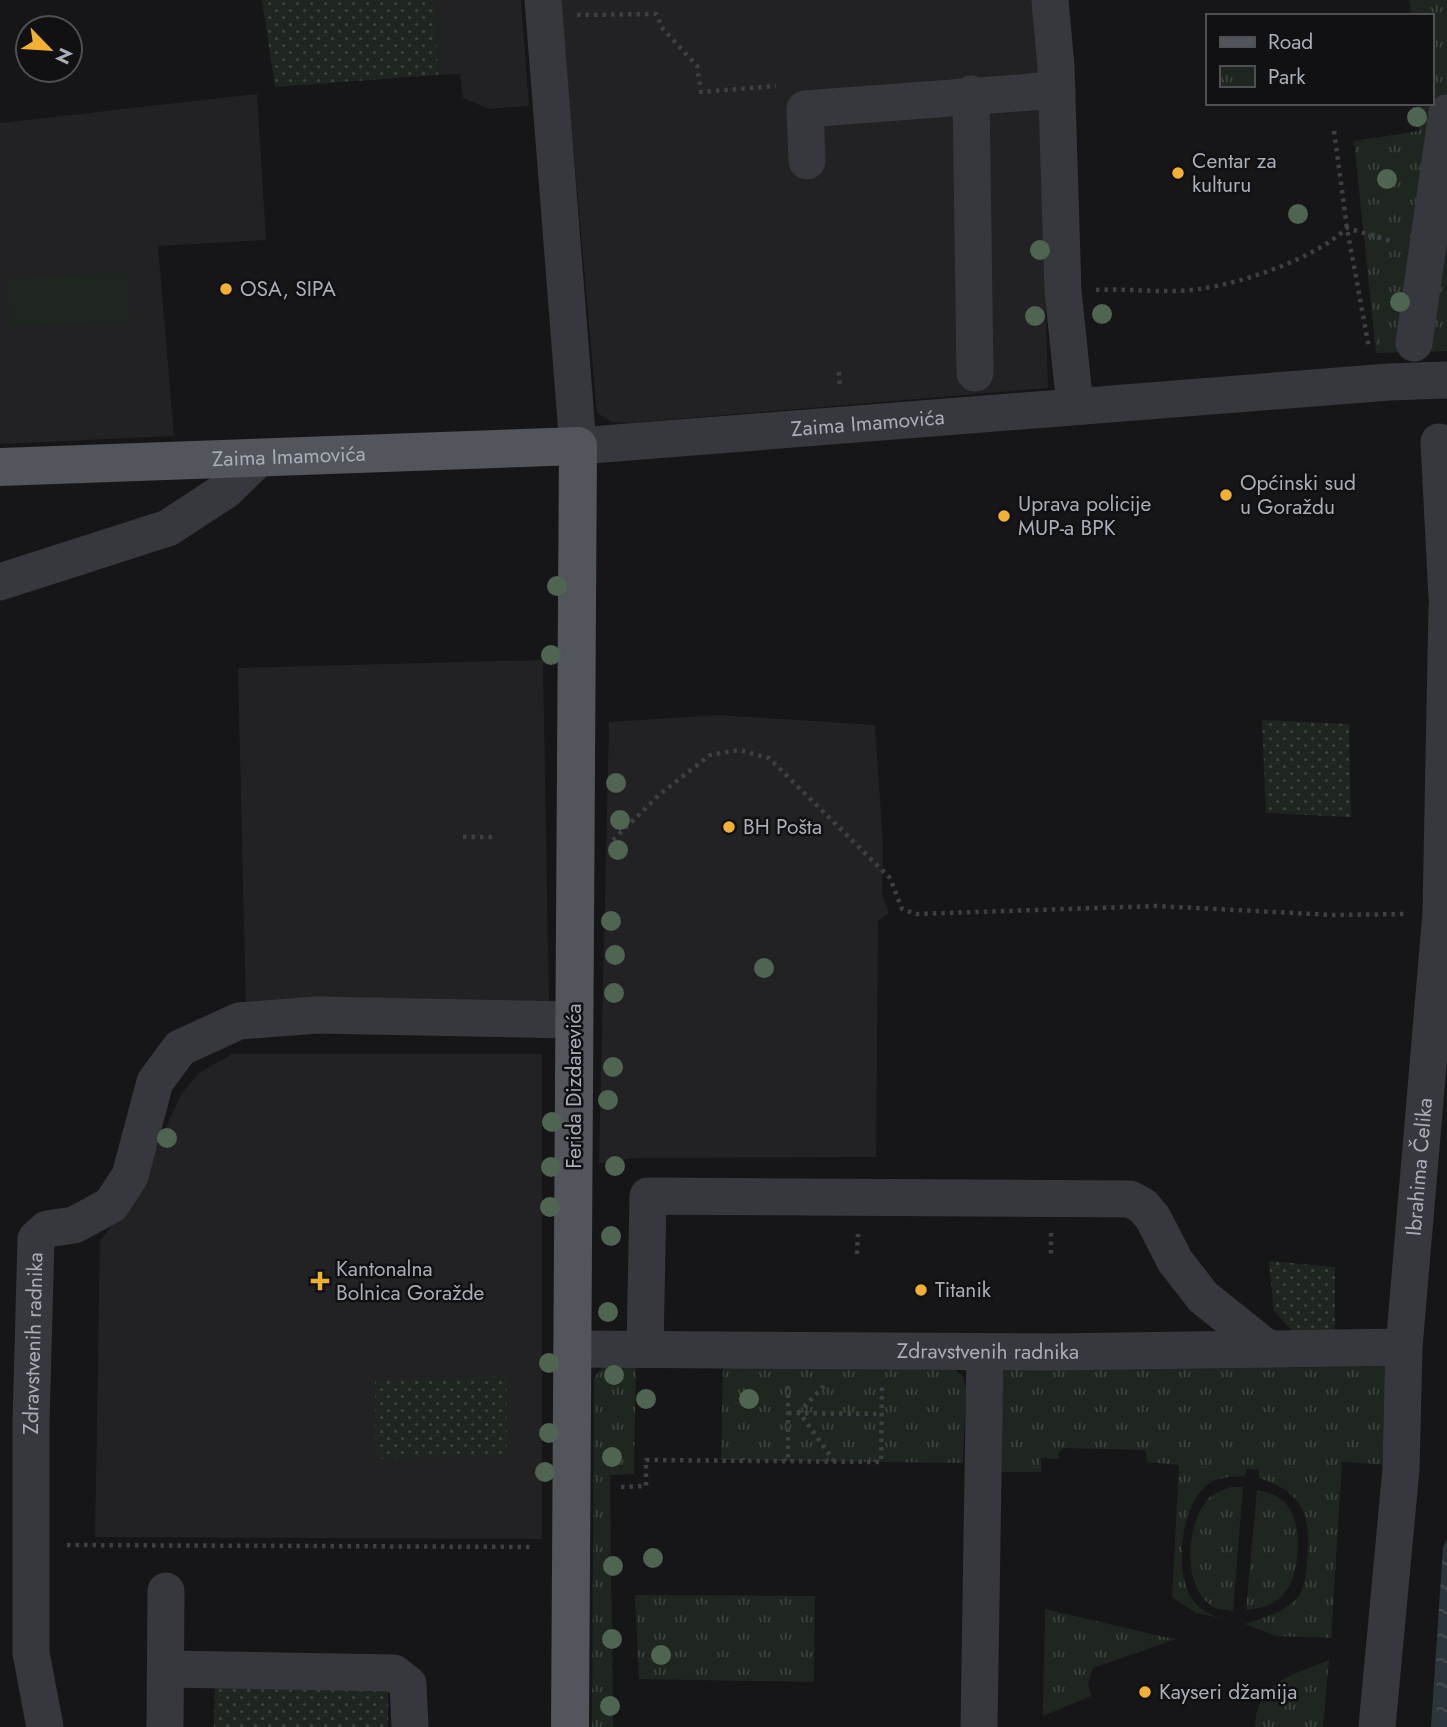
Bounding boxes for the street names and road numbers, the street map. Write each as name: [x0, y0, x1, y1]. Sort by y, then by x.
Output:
street label: Zaima Imamovića: [790, 402, 946, 444]
street label: Zaima Imamovića: [211, 439, 366, 474]
street label: Ferida Dizdarevića: [559, 1003, 589, 1169]
street label: Ibrahima Čelika: [1399, 1096, 1440, 1237]
street label: Zdravstvenih radnika: [16, 1252, 51, 1434]
street label: Zdravstvenih radnika: [897, 1336, 1079, 1367]

